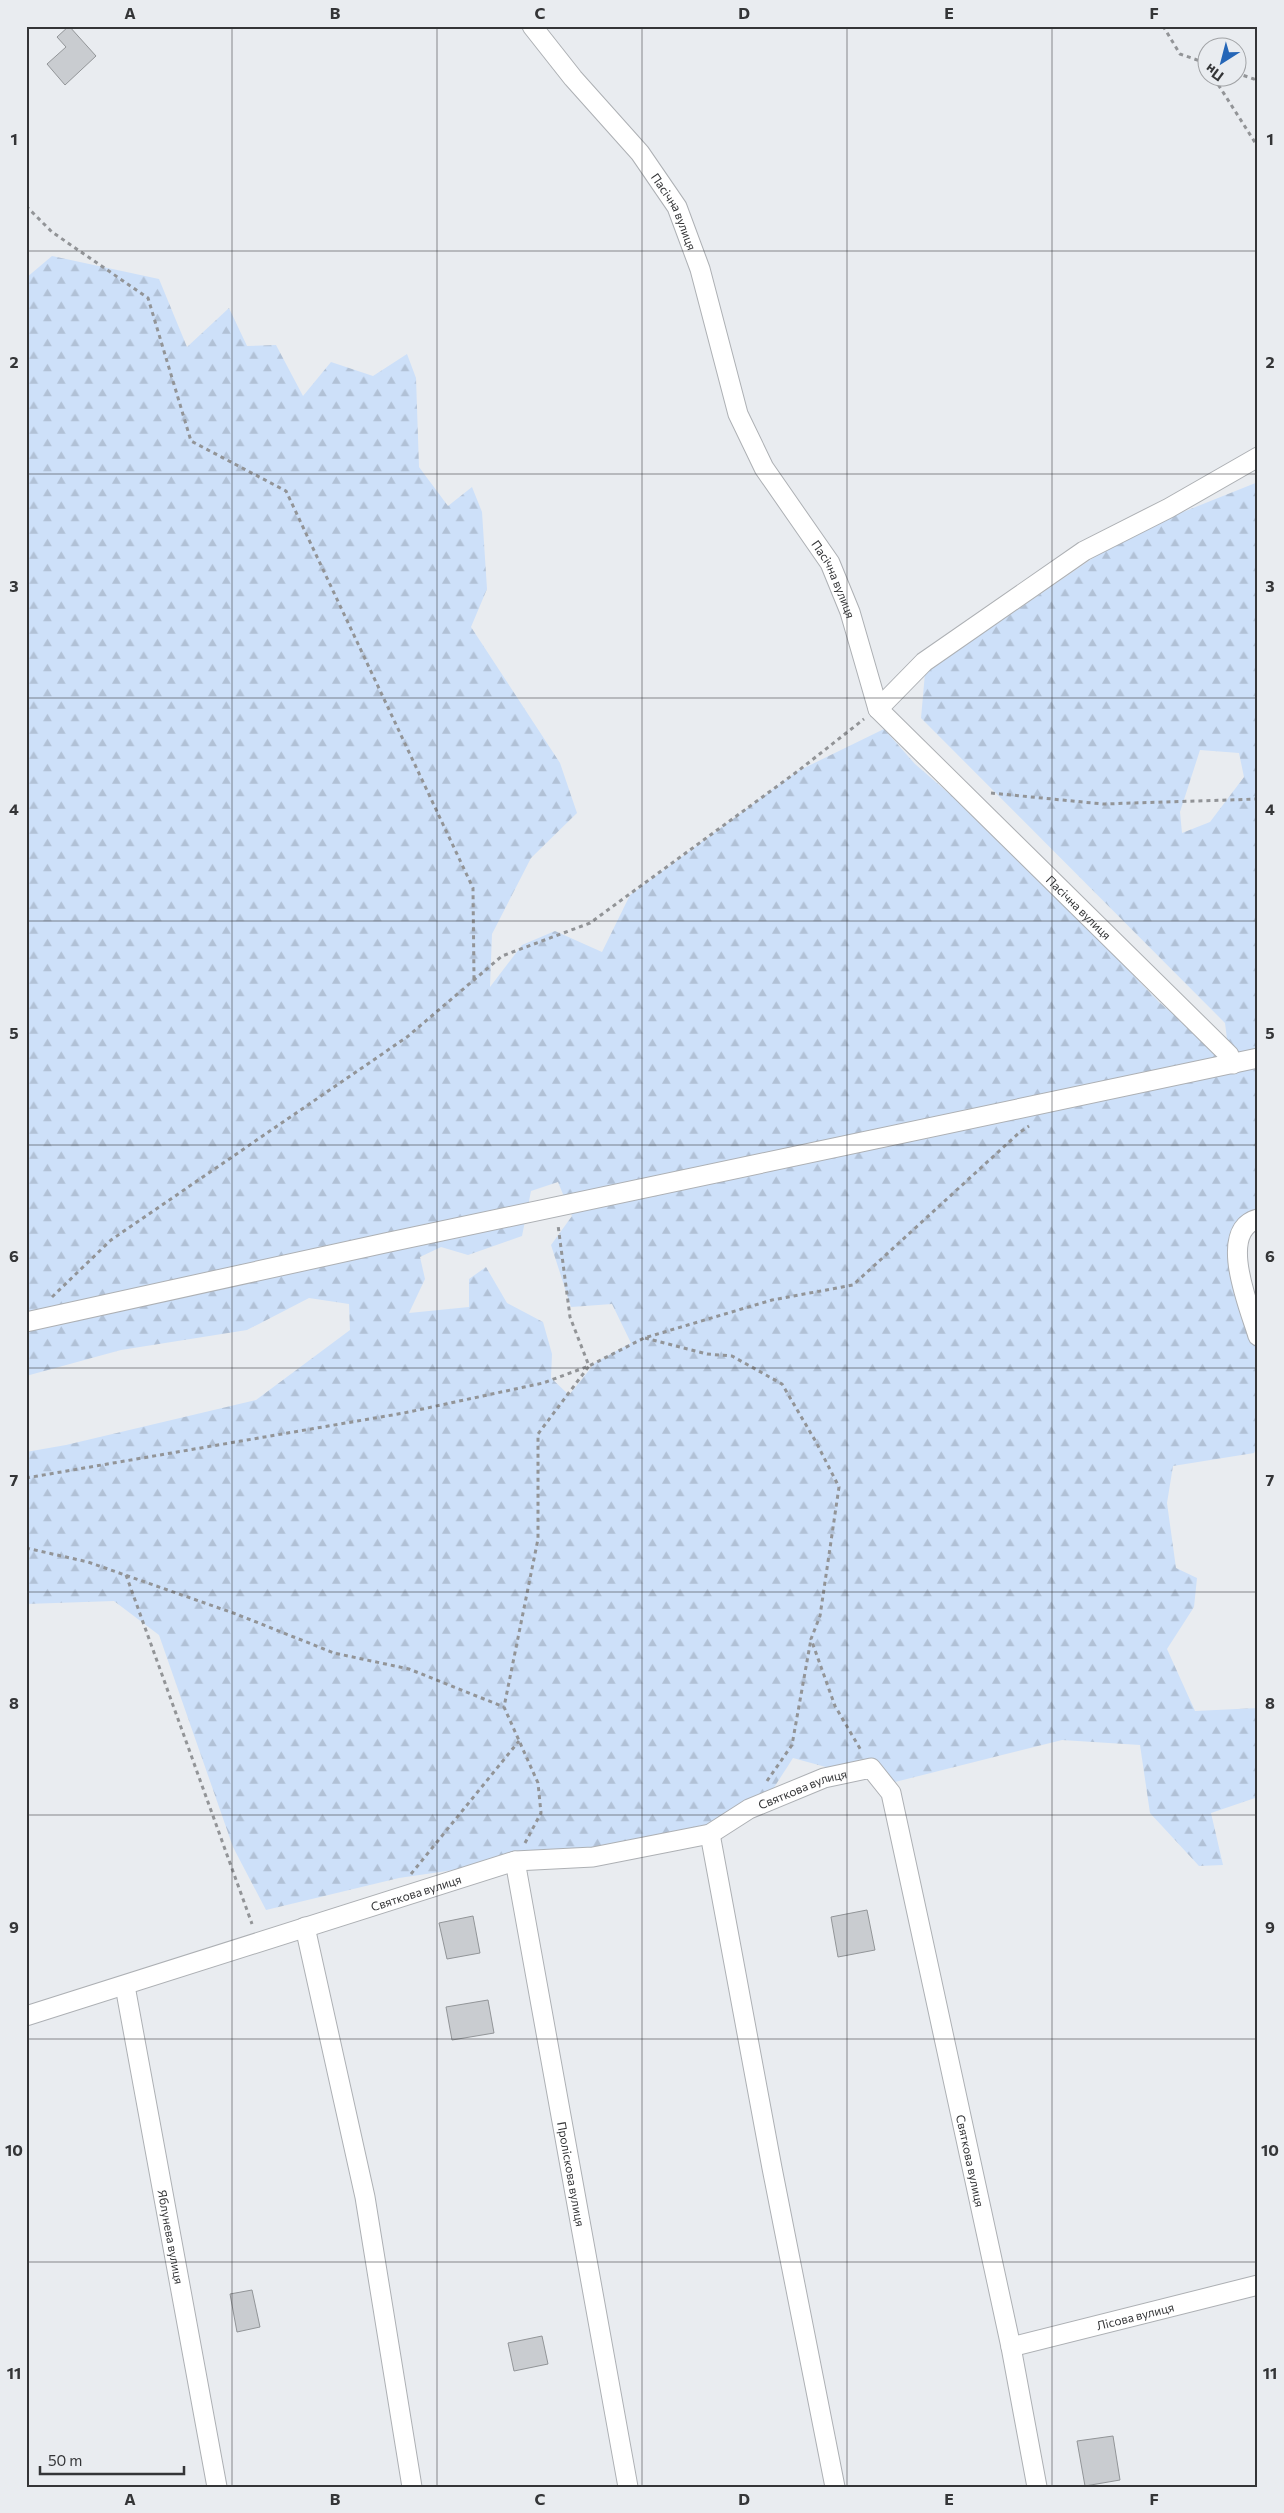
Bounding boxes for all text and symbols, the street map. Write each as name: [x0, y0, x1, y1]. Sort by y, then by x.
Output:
text: A: [124, 3, 136, 22]
text: B: [330, 3, 341, 22]
text: C: [535, 3, 546, 22]
text: D: [738, 3, 750, 22]
text: E: [944, 3, 954, 22]
text: F: [1149, 3, 1159, 22]
north arrow: [1196, 38, 1246, 88]
text: Пн: [1202, 61, 1227, 85]
text: 1: [10, 129, 18, 148]
text: 1: [1266, 129, 1274, 148]
street label: Пасічна вулиця: [649, 170, 699, 252]
text: 2: [9, 352, 19, 371]
text: 2: [1265, 352, 1275, 371]
street label: Пасічна вулиця: [809, 537, 858, 620]
text: 3: [9, 576, 19, 595]
text: 3: [1265, 576, 1275, 595]
text: 4: [9, 799, 19, 818]
text: 4: [1265, 799, 1275, 818]
street label: Пасічна вулиця: [1044, 872, 1114, 942]
text: 5: [9, 1023, 19, 1042]
text: 5: [1265, 1023, 1275, 1042]
text: 6: [9, 1246, 19, 1265]
text: 6: [1265, 1246, 1275, 1265]
text: 7: [10, 1470, 19, 1489]
text: 7: [1266, 1470, 1275, 1489]
text: 8: [9, 1693, 19, 1712]
text: 8: [1265, 1693, 1275, 1712]
street label: Святкова вулиця: [756, 1766, 848, 1812]
street label: Святкова вулиця: [369, 1872, 463, 1913]
text: 9: [9, 1917, 19, 1936]
text: 9: [1265, 1917, 1275, 1936]
street label: Святкова вулиця: [954, 2113, 987, 2208]
street label: Проліскова вулиця: [555, 2120, 588, 2228]
text: 10: [5, 2140, 23, 2159]
text: 10: [1261, 2140, 1279, 2159]
street label: Яблунева вулиця: [156, 2188, 187, 2285]
street label: Лісова вулиця: [1095, 2299, 1175, 2332]
text: 11: [7, 2363, 21, 2382]
text: 11: [1263, 2363, 1277, 2382]
scale bar: [40, 2443, 184, 2475]
text: 50 m: [48, 2451, 82, 2469]
text: A: [124, 2489, 136, 2508]
text: B: [330, 2489, 341, 2508]
text: C: [535, 2489, 546, 2508]
text: D: [738, 2489, 750, 2508]
text: E: [944, 2489, 954, 2508]
text: F: [1149, 2489, 1159, 2508]

